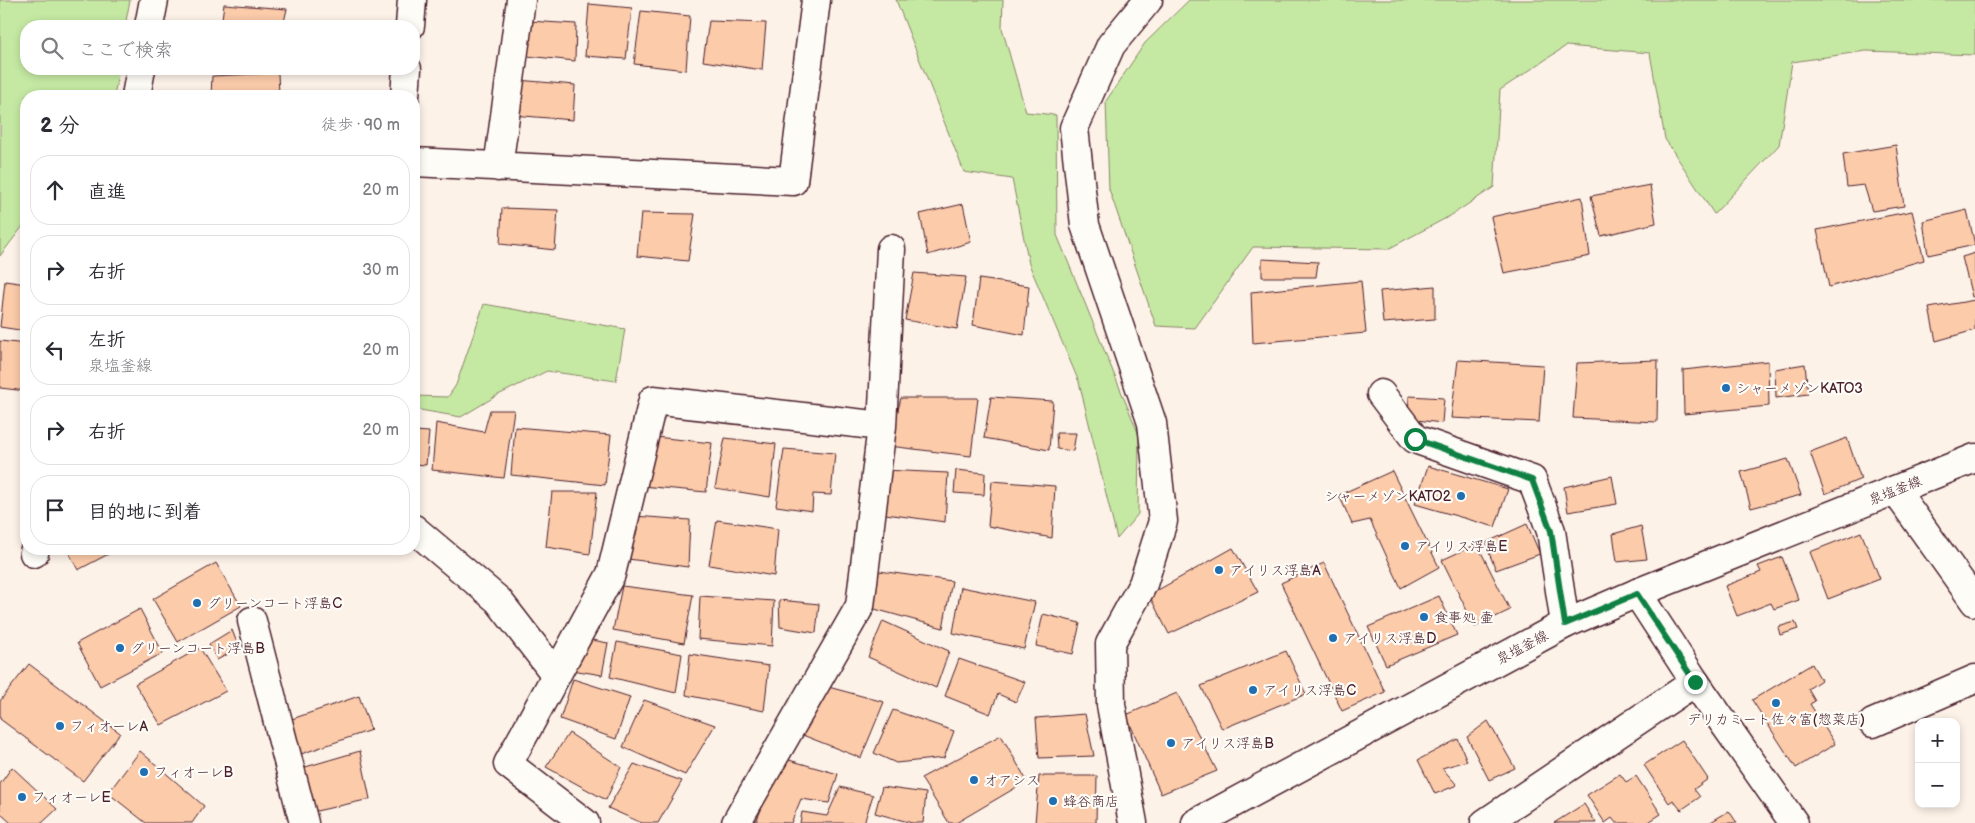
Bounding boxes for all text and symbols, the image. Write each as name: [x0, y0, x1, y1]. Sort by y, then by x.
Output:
search box: [20, 20, 420, 75]
icon: search: [38, 34, 66, 62]
text: ここで検索: [78, 39, 173, 62]
text: 2 分: [40, 113, 79, 138]
text: 徒歩 · 90 m: [321, 116, 400, 135]
icon: ahead: [41, 176, 69, 204]
text: 直進: [88, 181, 126, 204]
text: 20 m: [363, 181, 399, 200]
icon: right: [41, 256, 69, 284]
text: 右折: [88, 261, 126, 284]
text: 30 m: [362, 261, 399, 280]
text: 左折: [88, 329, 126, 352]
icon: left: [41, 336, 69, 364]
text: 20 m: [363, 341, 399, 360]
text: 泉塩釜線: [88, 357, 152, 376]
place label: シャーメゾンKATO3: [1736, 380, 1863, 397]
marker: シャーメゾンKATO3: [1720, 382, 1732, 394]
icon: right: [41, 416, 69, 444]
text: 右折: [88, 421, 126, 444]
text: 20 m: [363, 421, 399, 440]
route start: [1404, 428, 1427, 451]
street label: 泉塩釜線: [1866, 472, 1924, 509]
place label: シャーメゾンKATO2: [1324, 488, 1452, 505]
marker: シャーメゾンKATO2: [1455, 490, 1467, 502]
icon: arrive: [41, 496, 69, 524]
text: 目的地に到着: [88, 501, 202, 524]
place label: アイリス浮島E: [1415, 538, 1507, 555]
marker: アイリス浮島E: [1399, 540, 1411, 552]
place label: アイリス浮島A: [1229, 562, 1321, 579]
marker: アイリス浮島A: [1213, 564, 1225, 576]
place label: グリーンコート浮島C: [207, 595, 342, 612]
marker: グリーンコート浮島C: [191, 597, 203, 609]
place label: 食事処 壷: [1434, 609, 1494, 626]
marker: 食事処 壷: [1418, 611, 1430, 623]
street label: 泉塩釜線: [1494, 627, 1551, 668]
place label: アイリス浮島D: [1343, 630, 1436, 647]
marker: アイリス浮島D: [1327, 632, 1339, 644]
place label: グリーンコート浮島B: [130, 640, 265, 657]
marker: グリーンコート浮島B: [114, 642, 126, 654]
route end: [1684, 671, 1707, 694]
place label: アイリス浮島C: [1263, 682, 1356, 699]
marker: アイリス浮島C: [1247, 684, 1259, 696]
marker: デリカミート佐々富(惣菜店): [1770, 697, 1782, 709]
place label: デリカミート佐々富(惣菜店): [1687, 711, 1865, 728]
place label: フィオーレA: [70, 718, 148, 735]
map controls: [1915, 718, 1960, 808]
button: +: [1915, 718, 1960, 763]
marker: フィオーレA: [54, 720, 66, 732]
place label: アイリス浮島B: [1181, 735, 1274, 752]
marker: アイリス浮島B: [1165, 737, 1177, 749]
button: −: [1915, 763, 1960, 808]
place label: フィオーレB: [154, 764, 233, 781]
marker: フィオーレB: [138, 766, 150, 778]
place label: オアシス: [984, 772, 1040, 789]
marker: オアシス: [968, 774, 980, 786]
place label: フィオーレE: [32, 789, 111, 806]
marker: フィオーレE: [16, 791, 28, 803]
place label: 蜂谷商店: [1063, 793, 1119, 810]
marker: 蜂谷商店: [1047, 795, 1059, 807]

